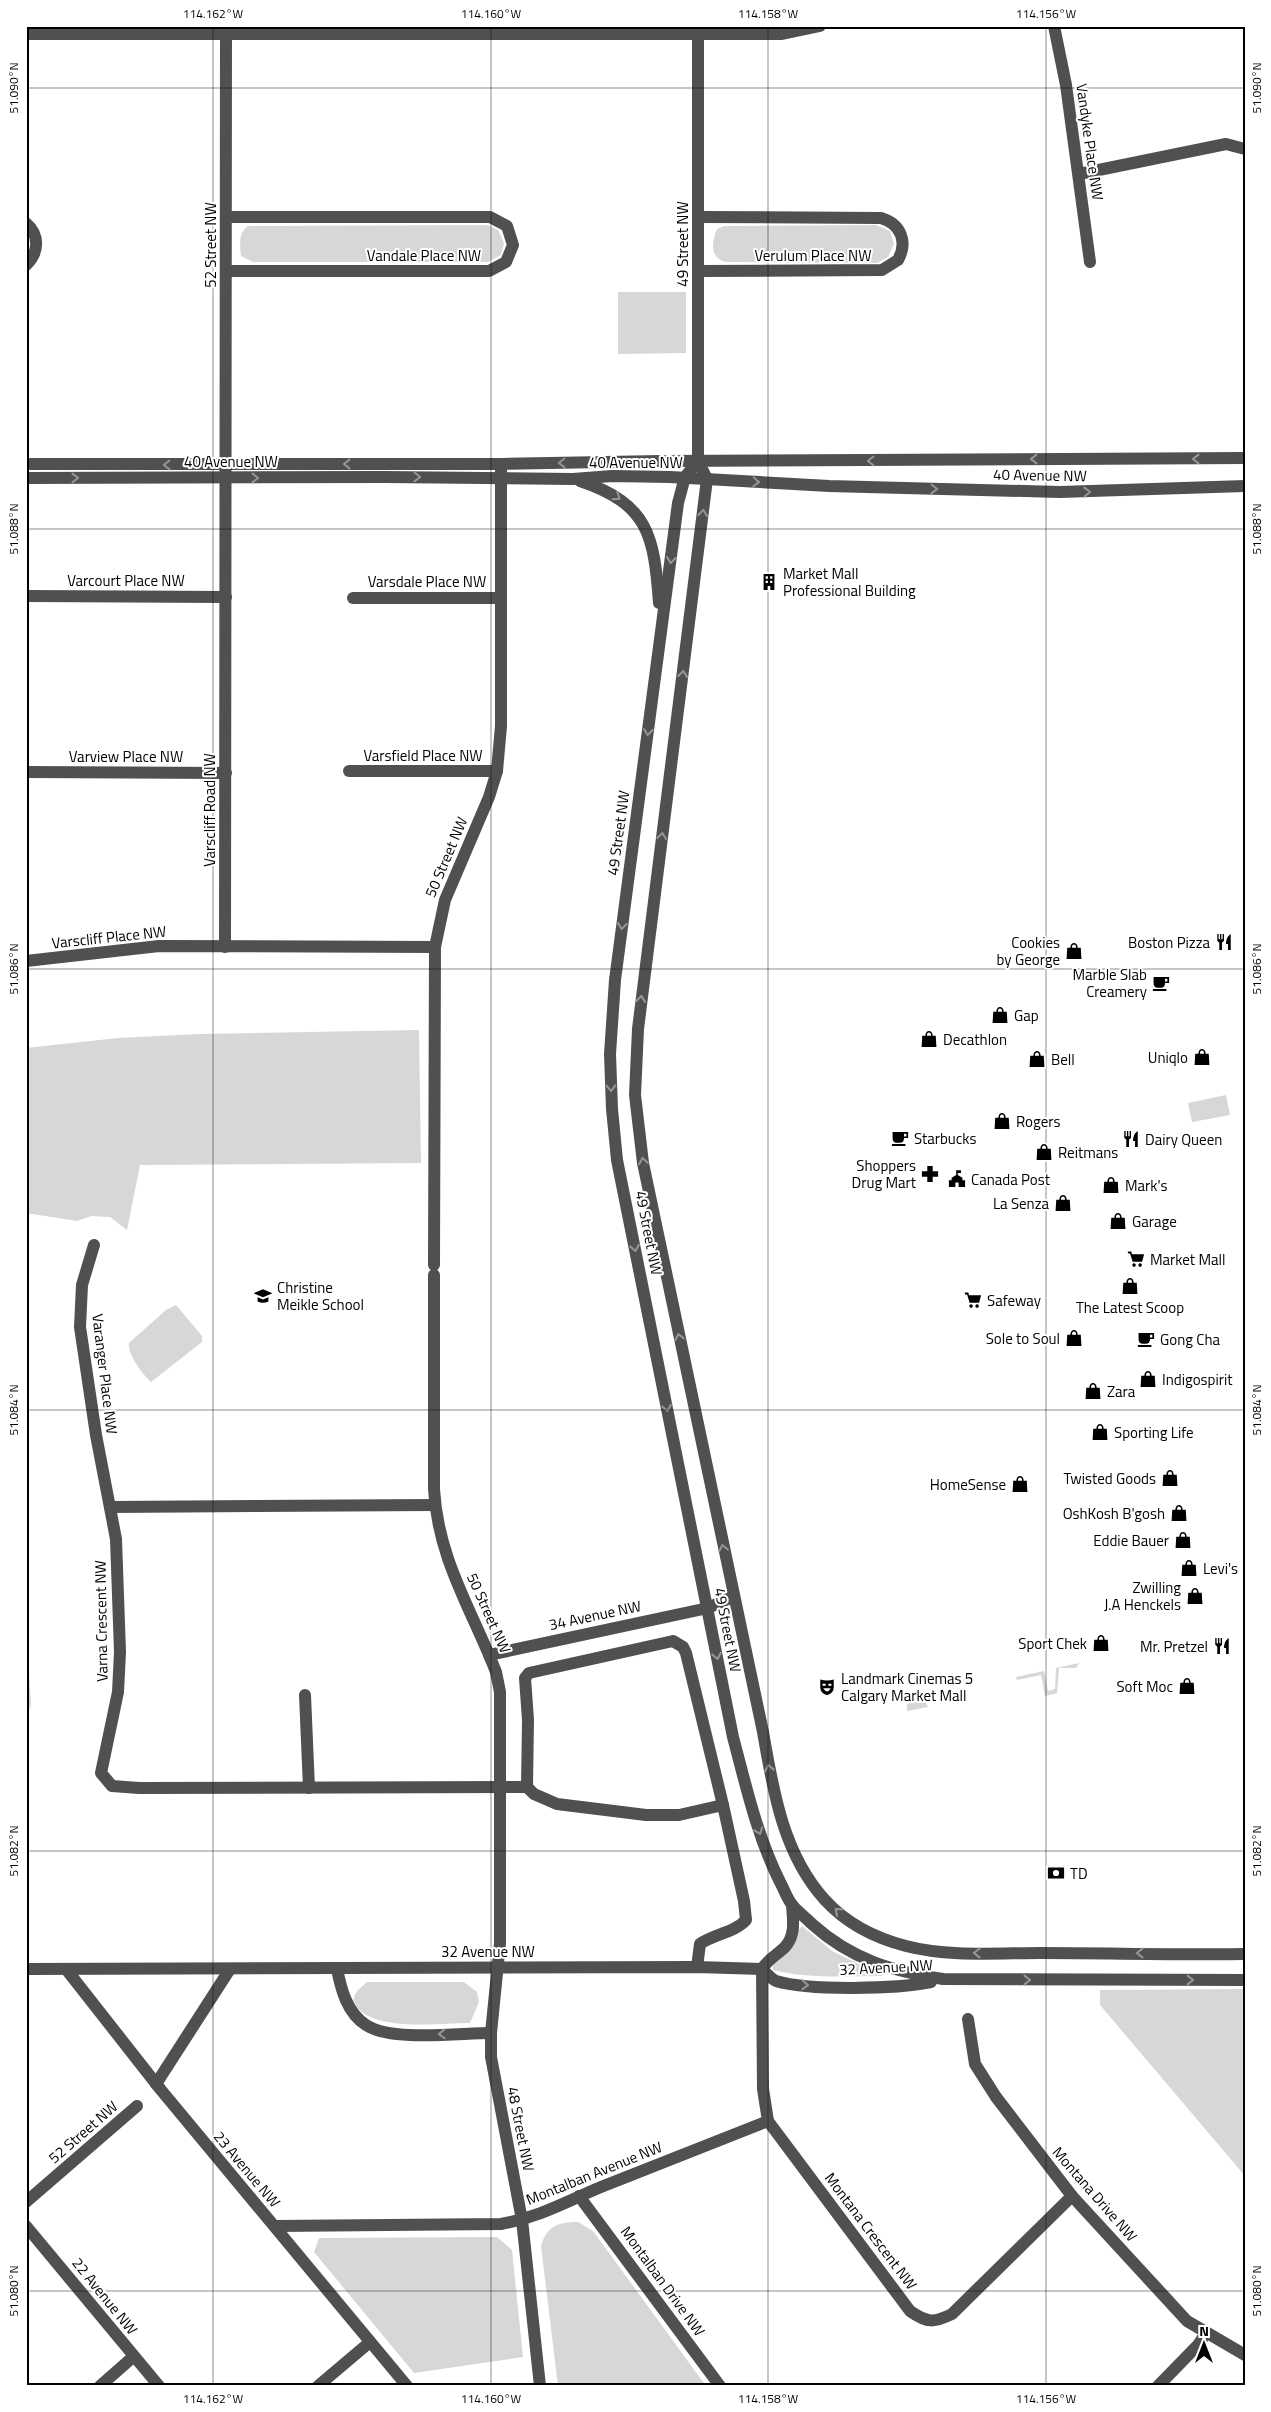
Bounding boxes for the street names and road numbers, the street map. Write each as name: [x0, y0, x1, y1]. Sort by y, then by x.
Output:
street label: Vandyke Place NW: [1070, 82, 1110, 202]
street label: 49 Street NW: [671, 201, 694, 287]
street label: 52 Street NW: [199, 202, 222, 288]
street label: Vandale Place NW: [367, 244, 481, 267]
street label: Verulum Place NW: [755, 244, 871, 267]
street label: 40 Avenue NW: [184, 450, 278, 473]
street label: 40 Avenue NW: [589, 451, 683, 474]
street label: 40 Avenue NW: [993, 463, 1087, 487]
street label: Varcourt Place NW: [67, 569, 185, 592]
street label: Varsdale Place NW: [368, 570, 486, 593]
street label: Varsfield Place NW: [363, 744, 483, 767]
street label: Varview Place NW: [69, 745, 183, 768]
street label: Varscliff Road NW: [198, 753, 221, 867]
street label: 49 Street NW: [601, 789, 635, 877]
street label: 50 Street NW: [419, 813, 473, 901]
street label: Varscliff Place NW: [51, 920, 167, 954]
street label: 49 Street NW: [630, 1189, 668, 1277]
street label: Varanger Place NW: [86, 1313, 124, 1435]
street label: Varna Crescent NW: [88, 1560, 114, 1682]
street label: 50 Street NW: [461, 1569, 517, 1657]
street label: 49 Street NW: [709, 1586, 747, 1674]
street label: 34 Avenue NW: [547, 1594, 643, 1636]
street label: 32 Avenue NW: [441, 1940, 535, 1963]
street label: 32 Avenue NW: [839, 1953, 933, 1981]
street label: 48 Street NW: [502, 2085, 540, 2173]
street label: 52 Street NW: [43, 2095, 123, 2169]
street label: 23 Avenue NW: [208, 2126, 286, 2212]
street label: Montalban Avenue NW: [522, 2135, 666, 2211]
street label: Montana Drive NW: [1047, 2141, 1143, 2247]
street label: Montana Crescent NW: [819, 2167, 923, 2295]
street label: Montalban Drive NW: [615, 2221, 711, 2341]
street label: 22 Avenue NW: [67, 2252, 143, 2340]

